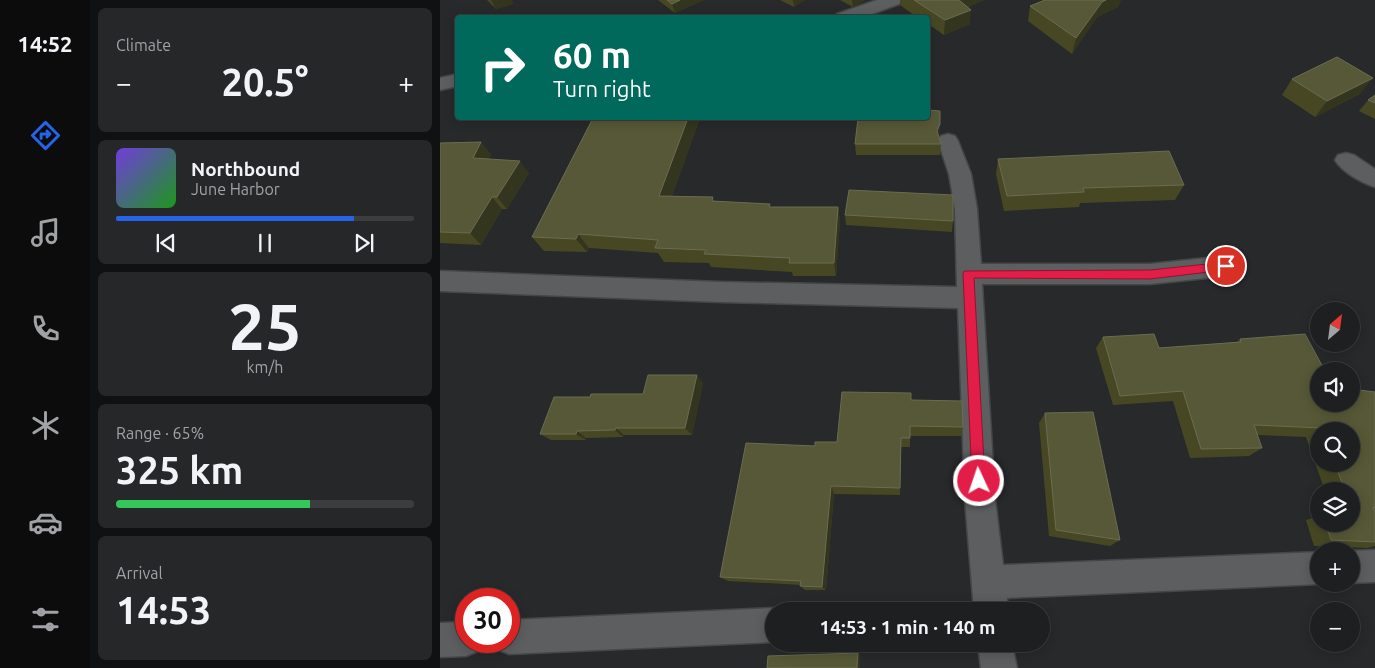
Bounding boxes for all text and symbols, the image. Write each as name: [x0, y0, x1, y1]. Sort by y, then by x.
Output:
text: 14:52: [17, 31, 73, 56]
icon: right: [470, 35, 535, 100]
text: 60 m: [553, 35, 631, 75]
text: Climate: [116, 36, 171, 54]
text: 20.5°: [221, 61, 309, 103]
text: −: [116, 67, 132, 98]
text: +: [398, 67, 414, 98]
text: Turn right: [553, 76, 651, 101]
icon: directions: [28, 118, 63, 153]
text: Northbound: [191, 158, 300, 180]
text: June Harbor: [191, 180, 280, 198]
icon: music: [28, 215, 63, 250]
icon: previous: [152, 229, 180, 257]
icon: pause: [251, 229, 279, 257]
icon: next: [350, 229, 378, 257]
pin: [1205, 245, 1247, 287]
icon: arrive: [1212, 252, 1240, 280]
text: 25: [228, 289, 302, 362]
north arrow: [1310, 302, 1360, 352]
map controls: [1310, 302, 1360, 652]
icon: phone: [28, 311, 63, 346]
text: km/h: [247, 358, 283, 376]
button: sound: [1310, 362, 1360, 412]
icon: climate: [28, 408, 63, 443]
button: search: [1310, 422, 1360, 472]
text: Range · 65%: [116, 424, 204, 442]
text: 325 km: [116, 449, 243, 491]
position arrow: [952, 454, 1004, 506]
button: layers: [1310, 482, 1360, 532]
icon: car: [28, 505, 63, 540]
button: +: [1310, 542, 1360, 592]
text: Arrival: [116, 564, 163, 582]
speed limit sign: 30: [455, 588, 520, 653]
text: 14:53: [116, 589, 211, 631]
icon: filters: [28, 602, 63, 637]
button: −: [1310, 602, 1360, 652]
text: 14:53 · 1 min · 140 m: [820, 616, 995, 638]

